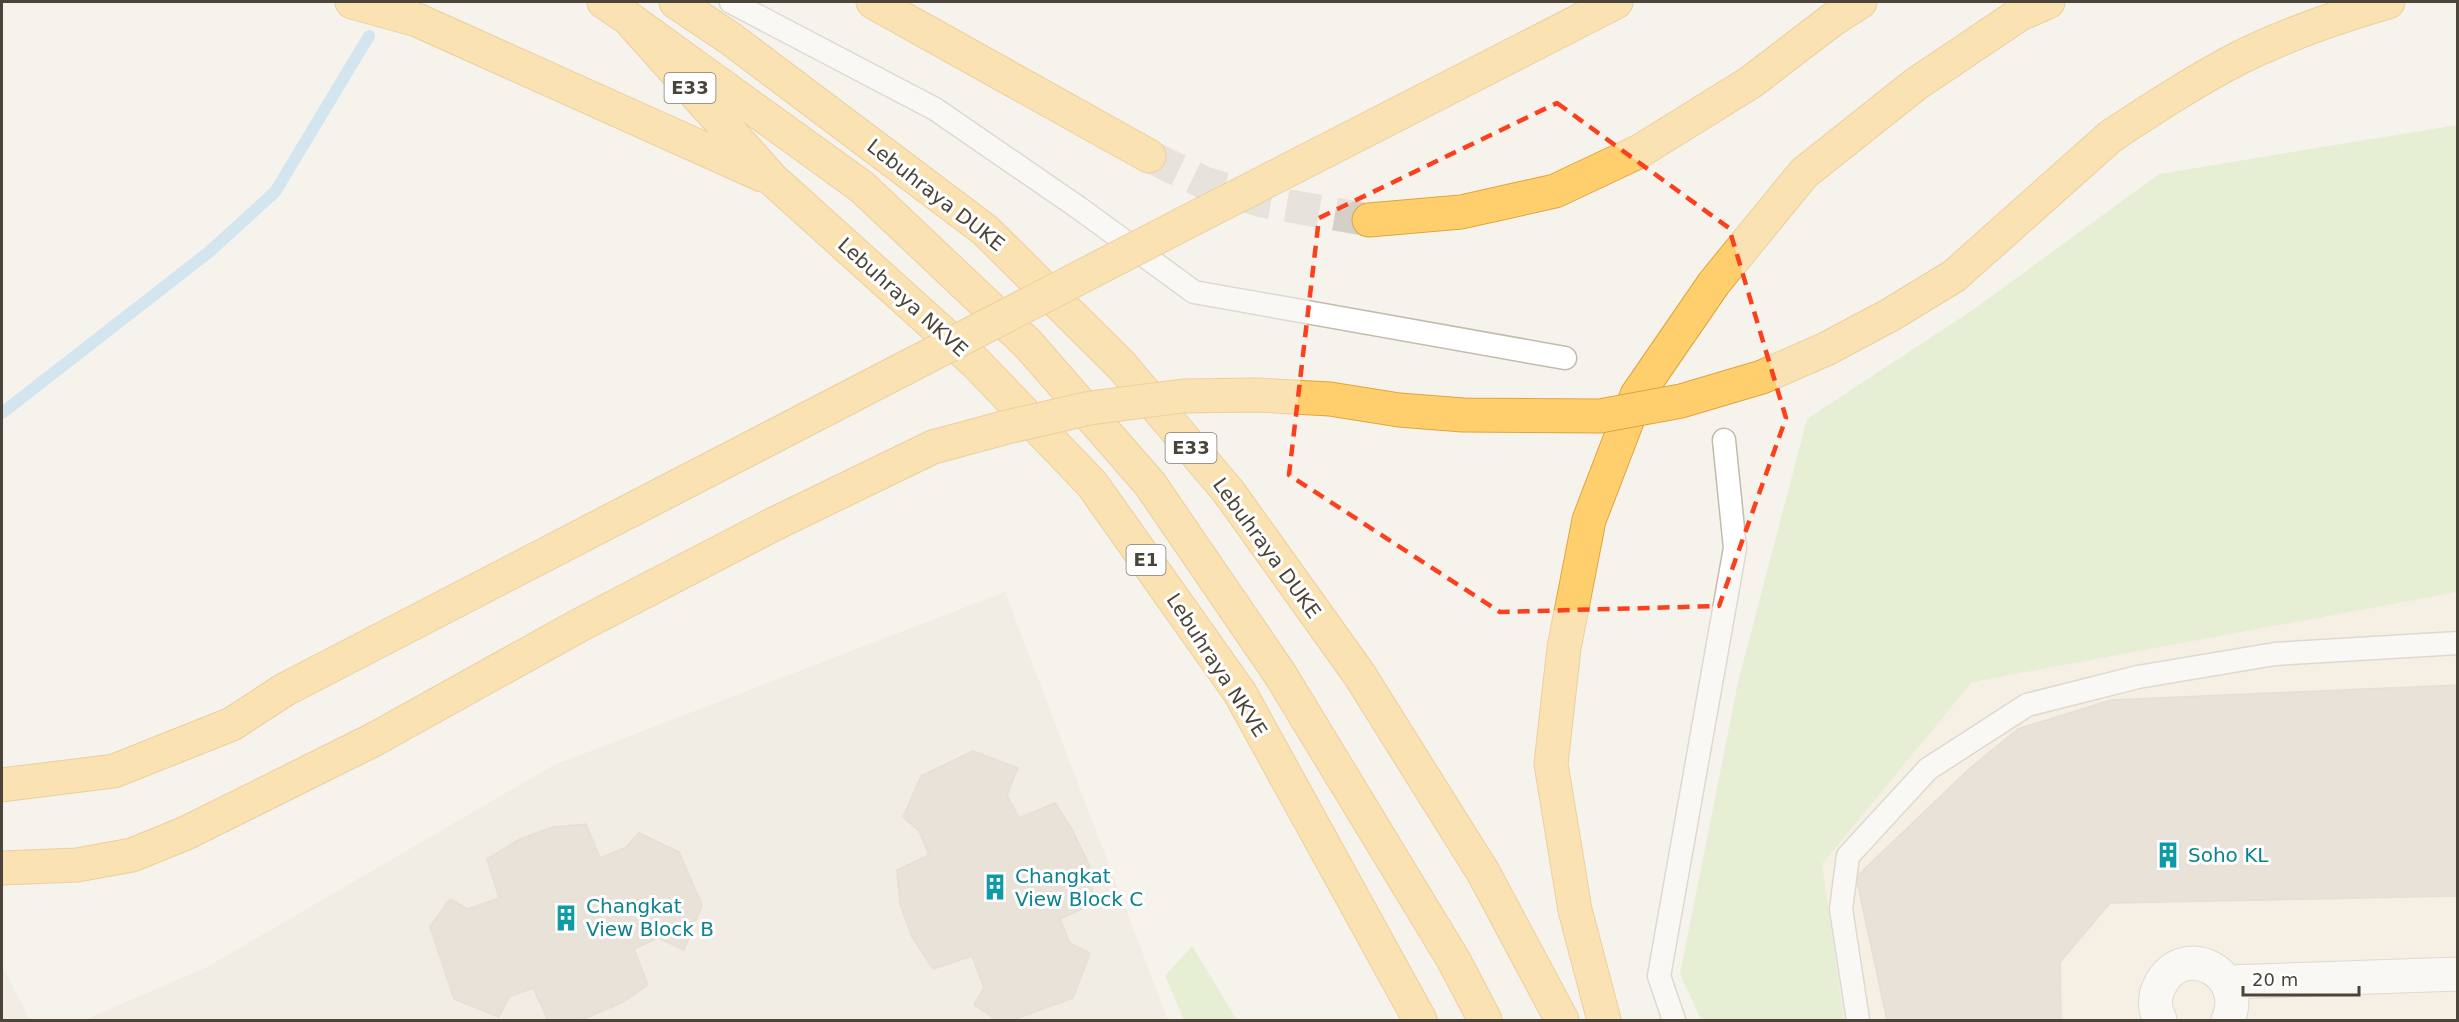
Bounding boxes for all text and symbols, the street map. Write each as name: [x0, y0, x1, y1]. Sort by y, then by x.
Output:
road number: E33: [664, 73, 716, 103]
street label: Lebuhraya DUKE: [862, 134, 1010, 256]
street label: Lebuhraya NKVE: [833, 232, 973, 362]
road number: E33: [1166, 433, 1216, 463]
street label: Lebuhraya DUKE: [1208, 473, 1326, 623]
road number: E1: [1126, 545, 1166, 575]
street label: Lebuhraya NKVE: [1162, 589, 1272, 741]
building icon: Soho KL: [2153, 840, 2183, 870]
place label: Soho KL: [2188, 843, 2269, 867]
place label: Changkat View Block C: [1015, 864, 1143, 911]
building icon: Changkat View Block C: [980, 872, 1010, 902]
place label: Changkat View Block B: [586, 894, 714, 941]
building icon: Changkat View Block B: [551, 903, 581, 933]
scale bar: [2243, 959, 2358, 997]
text: 20 m: [2252, 969, 2298, 990]

